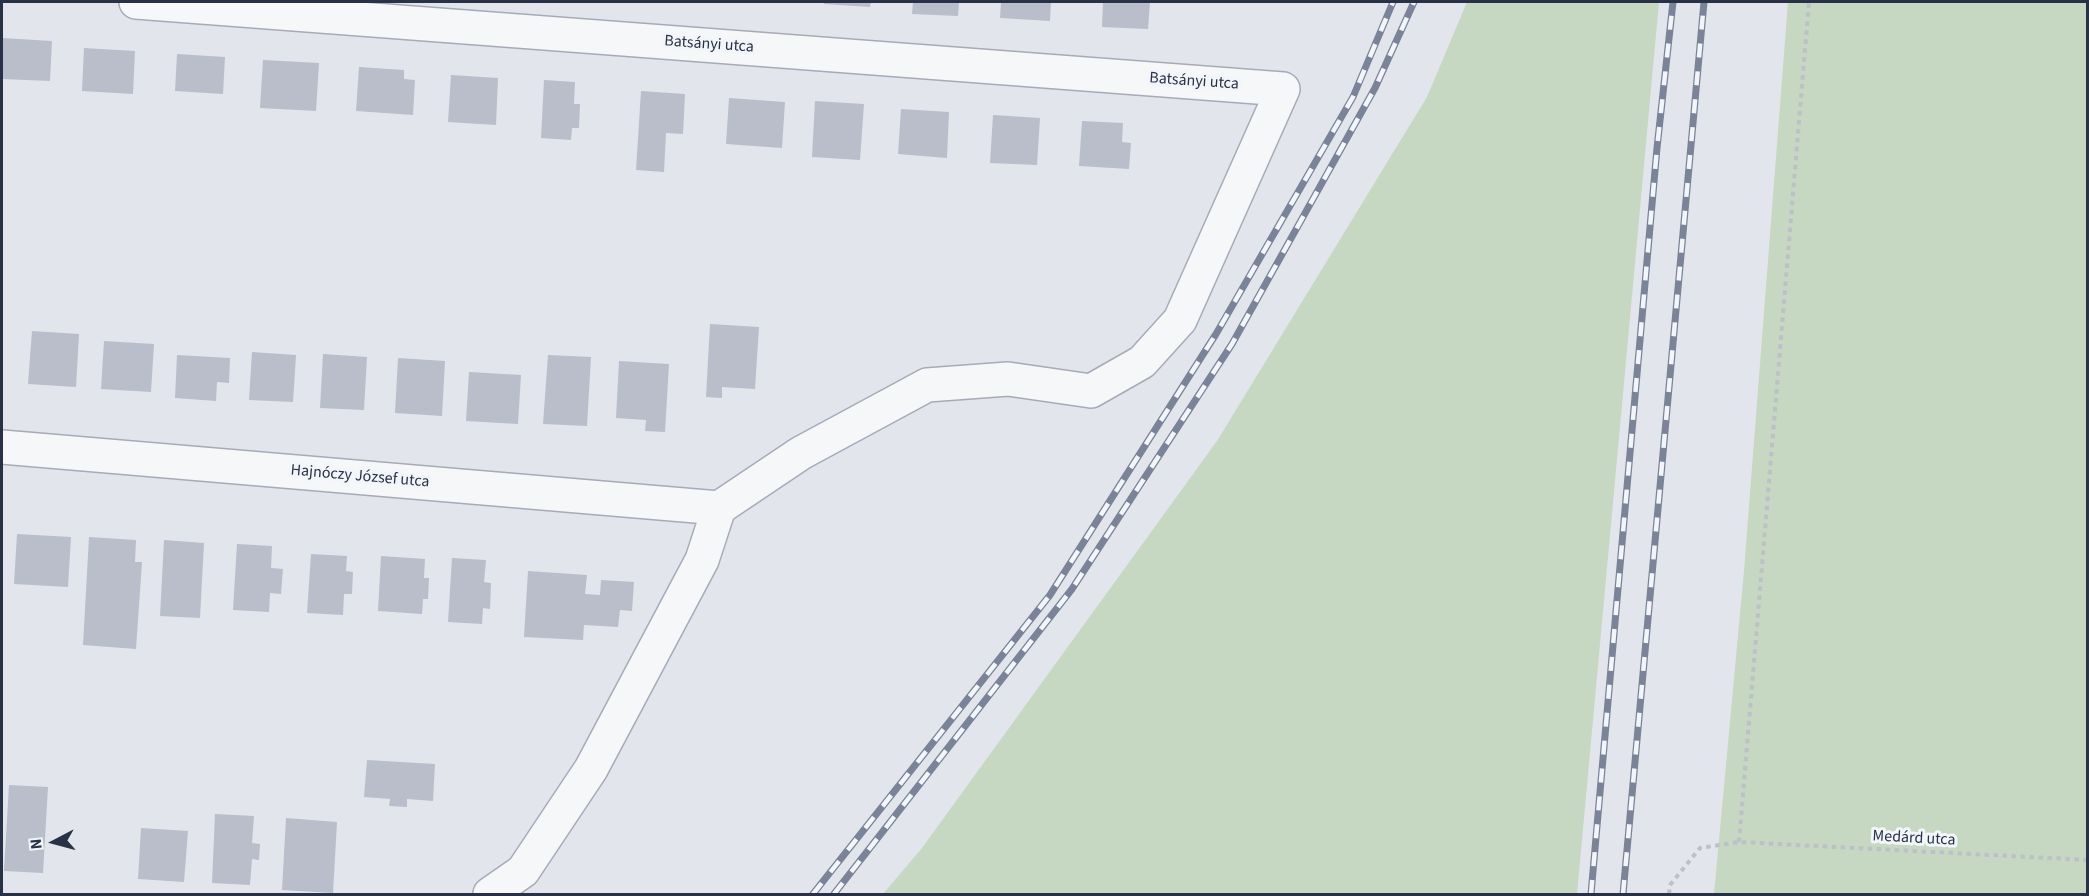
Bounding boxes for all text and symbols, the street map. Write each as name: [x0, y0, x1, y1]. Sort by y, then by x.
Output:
street label: Batsányi utca: [664, 32, 754, 58]
street label: Batsányi utca: [1149, 69, 1239, 95]
street label: Hajnóczy József utca: [290, 461, 430, 493]
north arrow: [24, 812, 84, 872]
street label: Medárd utca: [1872, 827, 1956, 851]
text: N: [25, 837, 48, 850]

